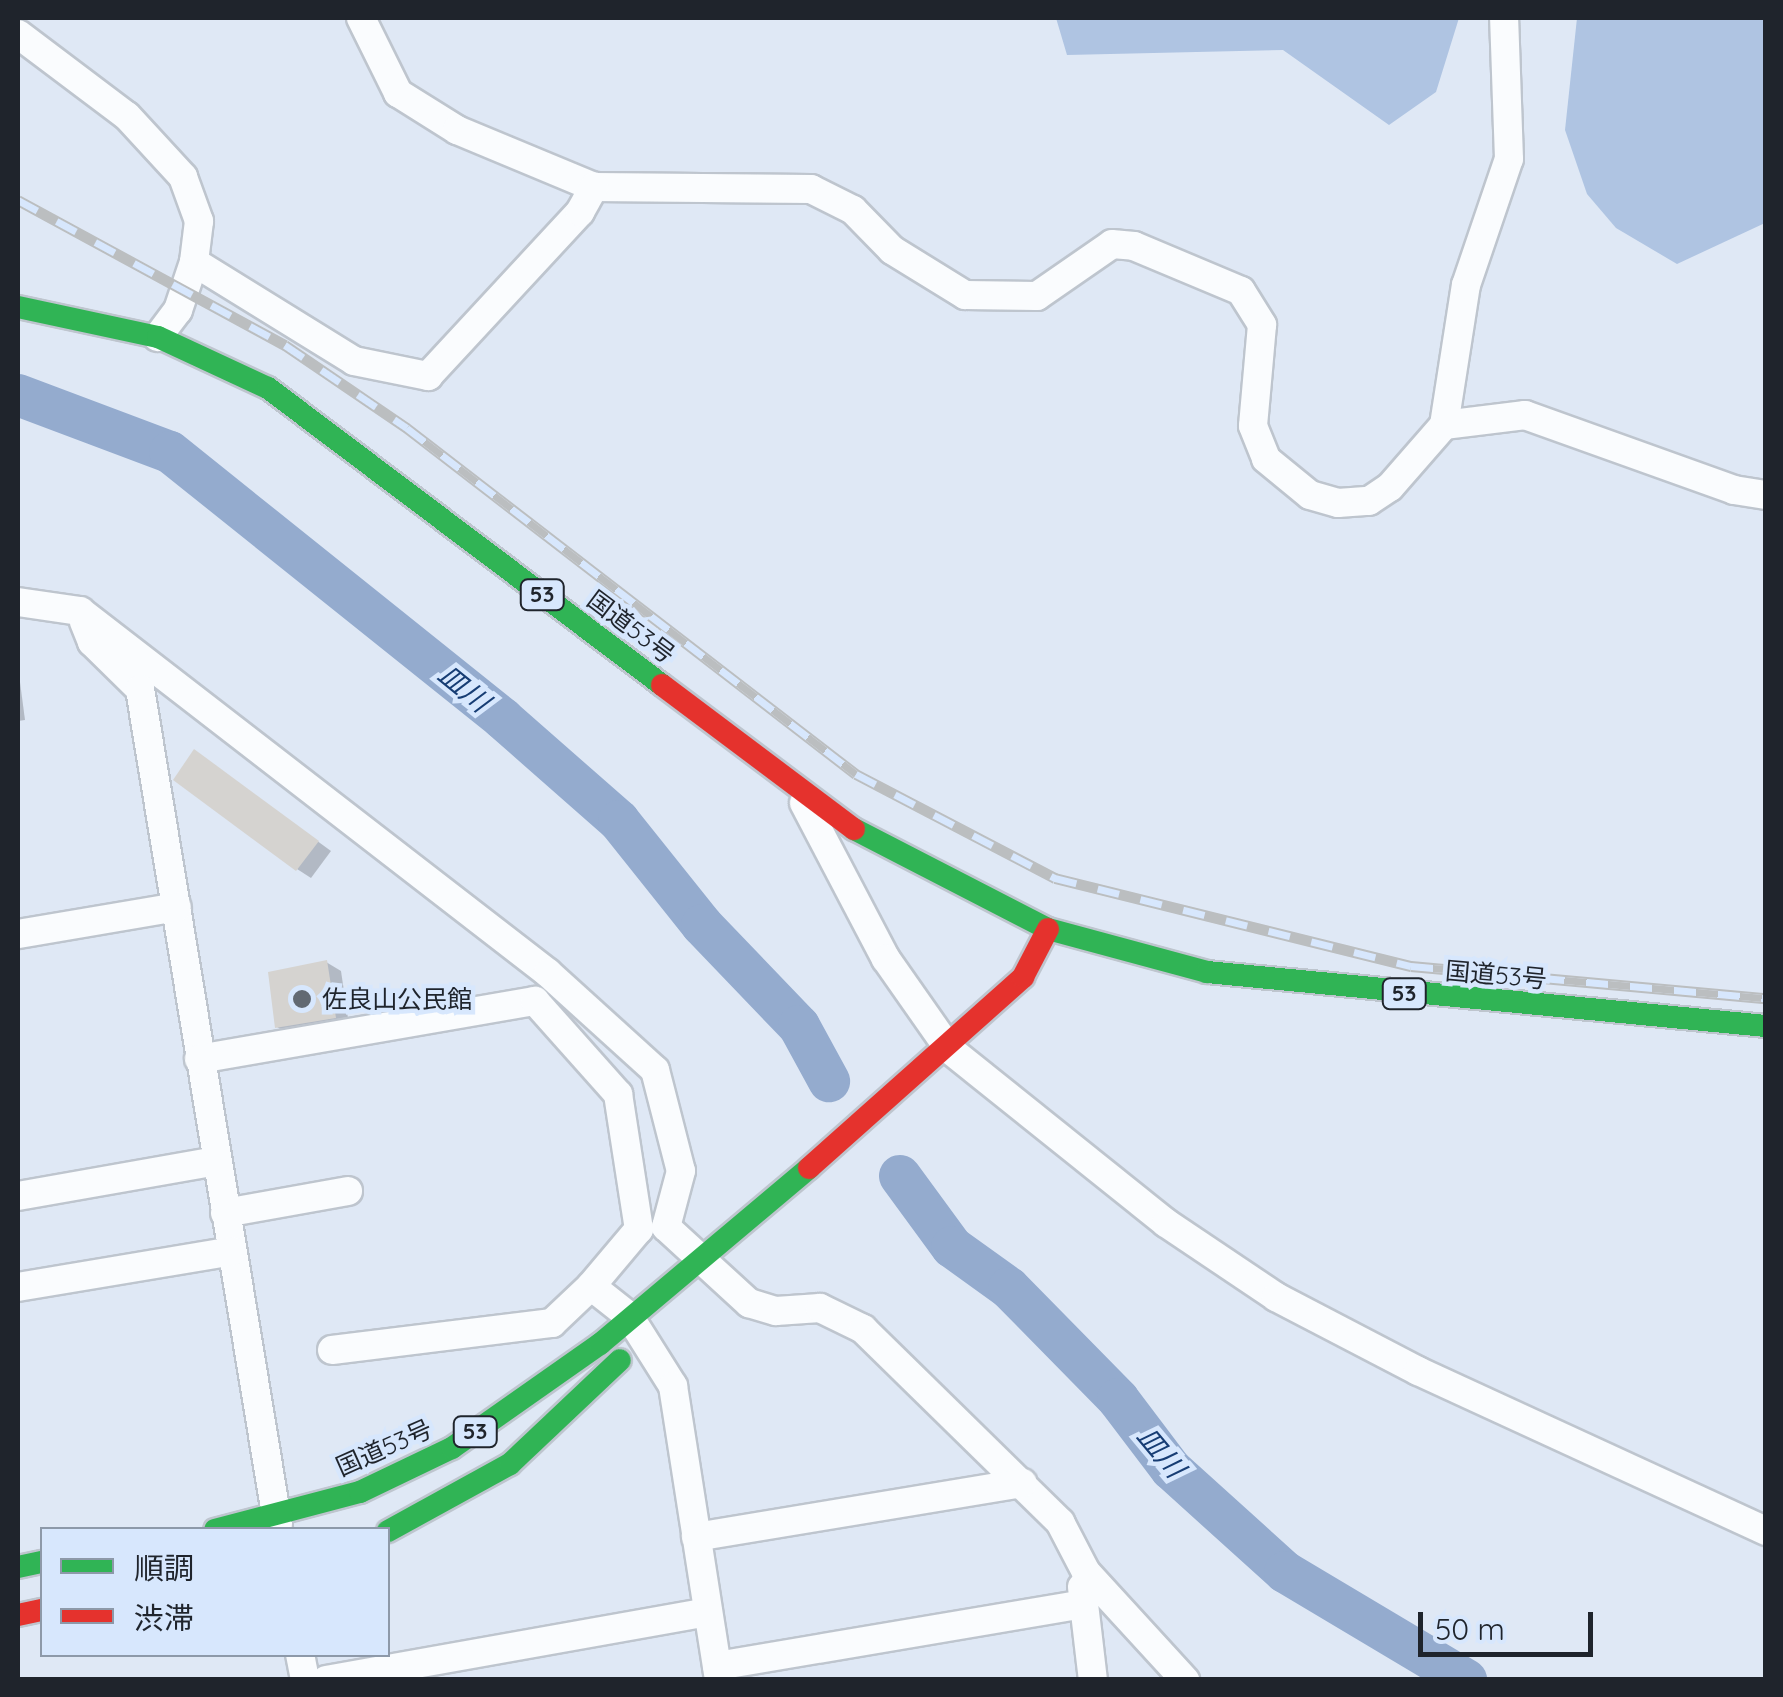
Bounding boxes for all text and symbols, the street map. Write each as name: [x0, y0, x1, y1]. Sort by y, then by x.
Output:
road number: 53: [520, 578, 564, 612]
street label: 国道53号: [581, 584, 681, 670]
water label: 皿川: [432, 657, 496, 719]
street label: 国道53号: [1444, 956, 1548, 994]
road number: 53: [1382, 977, 1426, 1011]
place label: 佐良山公民館: [322, 984, 472, 1014]
marker: 佐良山公民館: [291, 988, 313, 1010]
street label: 国道53号: [331, 1414, 437, 1482]
road number: 53: [452, 1415, 498, 1449]
water label: 皿川: [1130, 1420, 1192, 1484]
legend: [40, 1527, 390, 1657]
text: 順調: [134, 1549, 194, 1587]
scale bar: [1423, 1592, 1598, 1654]
text: 渋滞: [134, 1599, 194, 1637]
text: 50 m: [1435, 1610, 1505, 1648]

